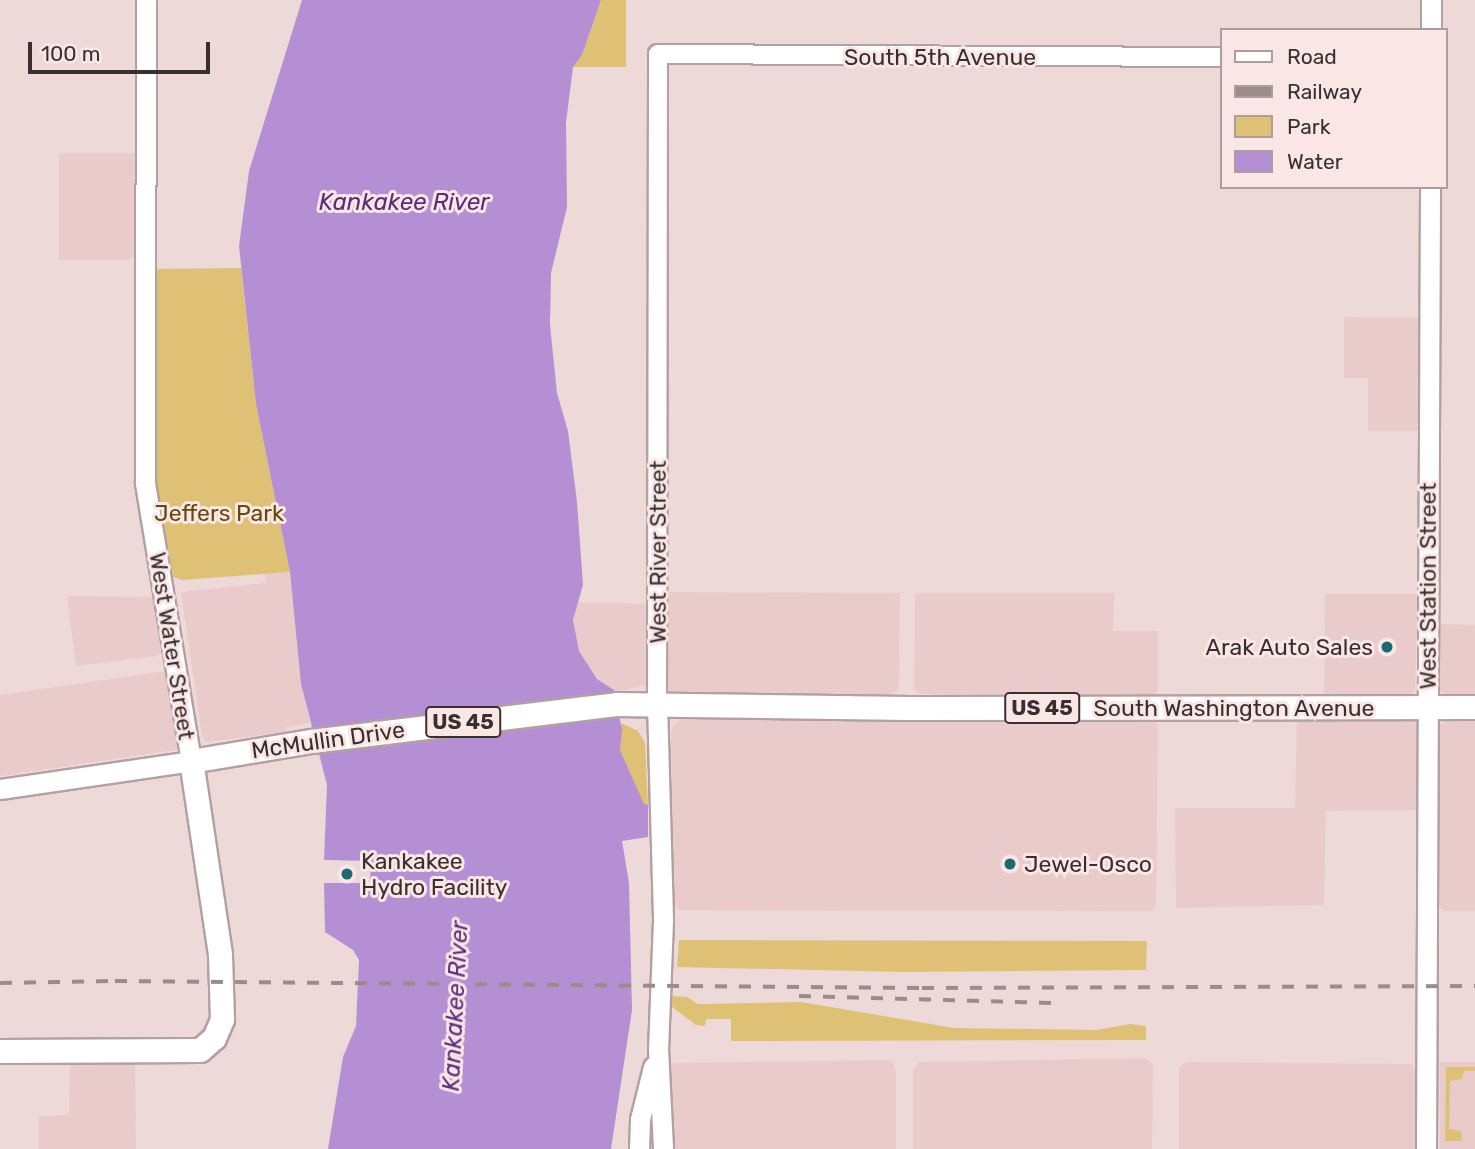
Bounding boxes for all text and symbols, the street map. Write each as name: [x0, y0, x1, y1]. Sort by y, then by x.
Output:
scale bar: [32, 28, 214, 72]
legend: [1220, 28, 1447, 189]
text: 100 m: [41, 41, 100, 66]
street label: South 5th Avenue: [844, 43, 1036, 71]
text: Road: [1287, 44, 1337, 69]
text: Railway: [1287, 79, 1362, 104]
text: Park: [1287, 114, 1331, 139]
text: Water: [1287, 149, 1343, 174]
water label: Kankakee River: [319, 189, 489, 217]
street label: West River Street: [644, 460, 672, 644]
street label: West Station Street: [1414, 483, 1442, 689]
park label: Jeffers Park: [154, 499, 284, 527]
street label: West Water Street: [143, 550, 201, 742]
place label: Arak Auto Sales: [1205, 633, 1373, 661]
marker: Arak Auto Sales: [1379, 639, 1395, 655]
road number: US 45: [1004, 690, 1080, 726]
street label: South Washington Avenue: [1093, 694, 1375, 722]
road number: US 45: [424, 704, 502, 740]
street label: McMullin Drive: [249, 716, 407, 764]
place label: Kankakee Hydro Facility: [361, 847, 507, 901]
place label: Jewel-Osco: [1024, 850, 1152, 878]
marker: Jewel-Osco: [1002, 856, 1018, 872]
marker: Kankakee Hydro Facility: [339, 866, 355, 882]
water label: Kankakee River: [437, 920, 475, 1092]

